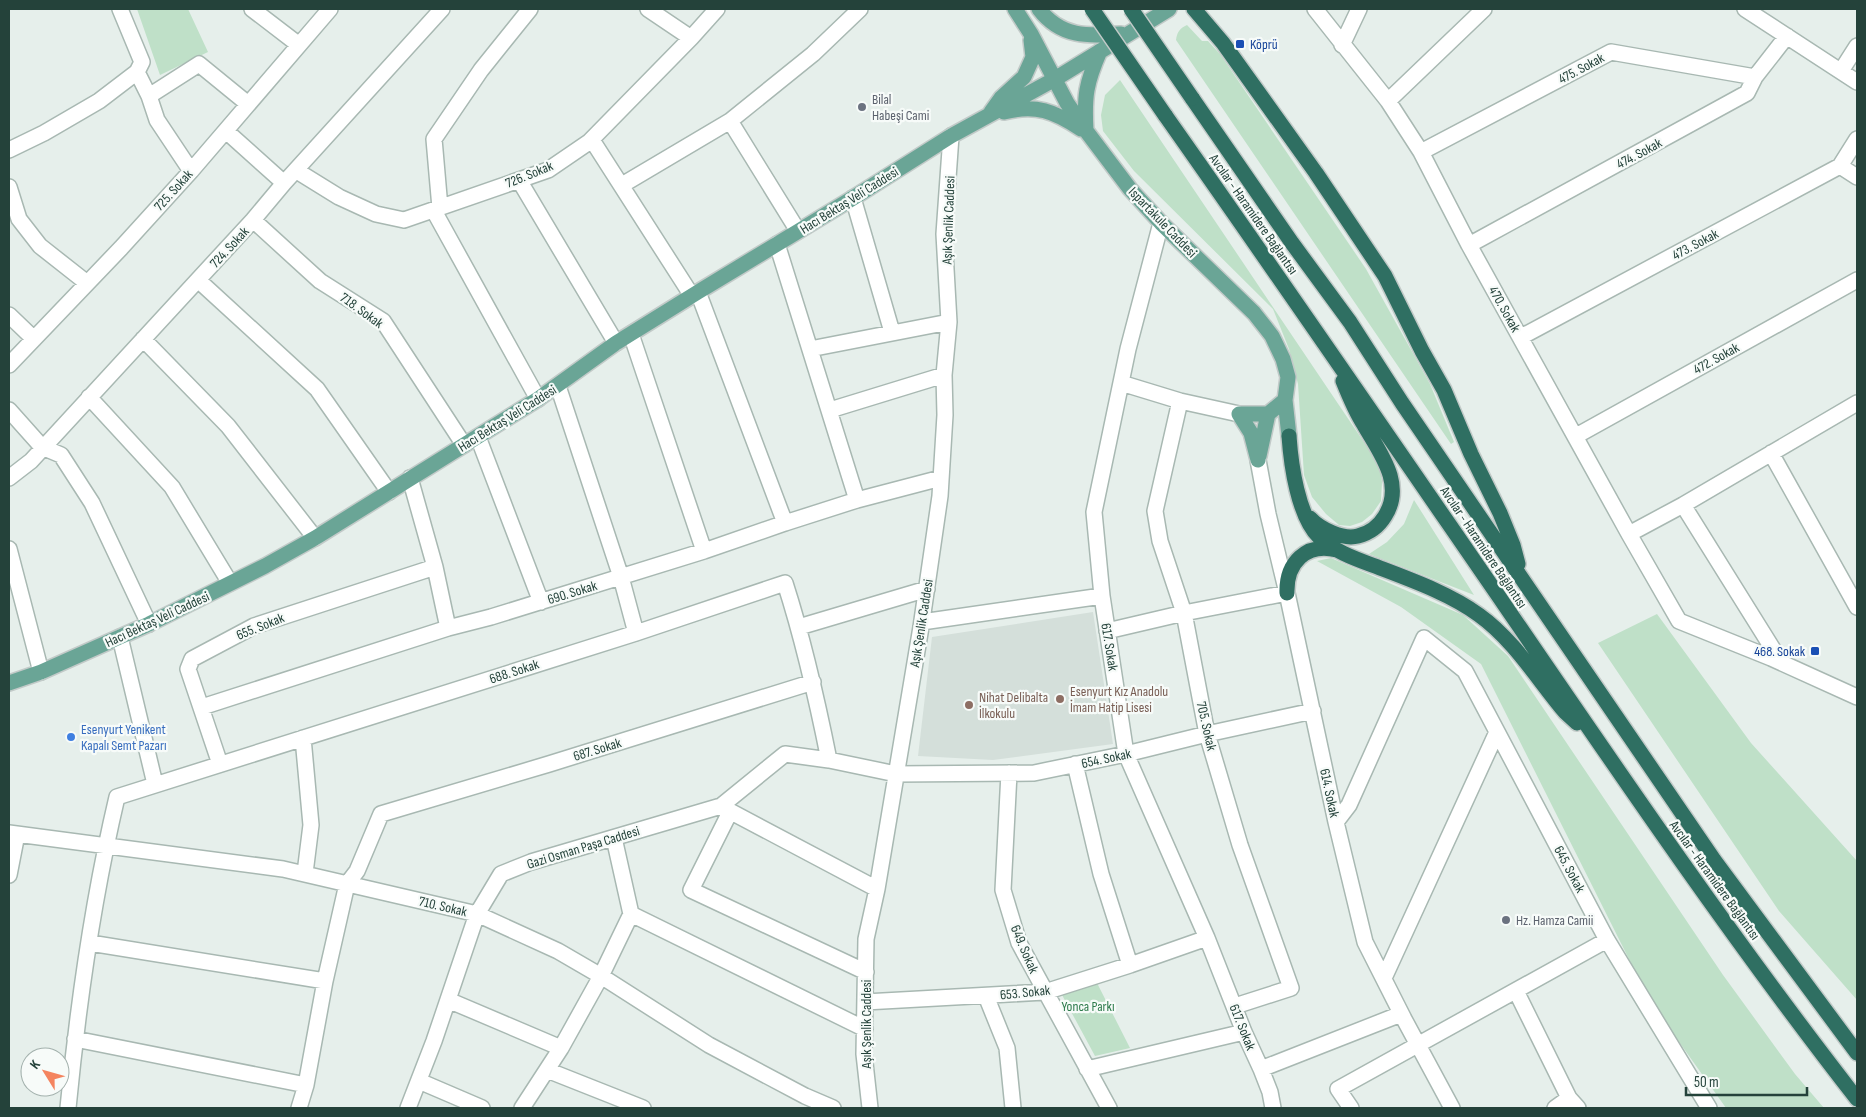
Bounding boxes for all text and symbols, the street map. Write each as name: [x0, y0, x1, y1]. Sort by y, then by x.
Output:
place label: Köprü: [1250, 36, 1278, 53]
marker: Köprü: [1234, 38, 1246, 50]
street label: 475. Sokak: [1555, 49, 1608, 88]
place label: Bilal Habeşi Cami: [872, 91, 929, 124]
marker: Bilal Habeşi Cami: [856, 101, 868, 113]
street label: 474. Sokak: [1614, 134, 1666, 173]
street label: Avcılar - Haramidere Bağlantısı: [1205, 150, 1302, 278]
street label: 726. Sokak: [503, 157, 556, 192]
street label: Hacı Bektaş Veli Caddesi: [797, 163, 902, 238]
street label: 725. Sokak: [150, 166, 197, 214]
street label: Aşık Şenlik Caddesi: [938, 175, 959, 266]
street label: Ispartakule Caddesi: [1125, 184, 1200, 261]
street label: 724. Sokak: [206, 223, 253, 271]
street label: 473. Sokak: [1669, 225, 1722, 264]
street label: 470. Sokak: [1485, 283, 1524, 336]
street label: 718. Sokak: [337, 289, 387, 332]
street label: 472. Sokak: [1690, 339, 1743, 378]
street label: Hacı Bektaş Veli Caddesi: [455, 381, 560, 456]
street label: Avcılar - Haramidere Bağlantısı: [1436, 482, 1531, 611]
street label: 690. Sokak: [545, 577, 600, 608]
street label: Aşık Şenlik Caddesi: [906, 578, 937, 669]
street label: Hacı Bektaş Veli Caddesi: [102, 588, 212, 651]
street label: 655. Sokak: [234, 609, 287, 644]
street label: 617. Sokak: [1097, 622, 1122, 673]
place label: 468. Sokak: [1754, 643, 1806, 660]
marker: 468. Sokak: [1809, 645, 1821, 657]
street label: 688. Sokak: [487, 655, 542, 687]
place label: Esenyurt Kız Anadolu İmam Hatip Lisesi: [1070, 683, 1168, 716]
place label: Nihat Delibalta İlkokulu: [979, 689, 1048, 722]
marker: Esenyurt Kız Anadolu İmam Hatip Lisesi: [1054, 693, 1066, 705]
marker: Nihat Delibalta İlkokulu: [963, 699, 975, 711]
street label: 705. Sokak: [1193, 700, 1221, 753]
place label: Esenyurt Yenikent Kapalı Semt Pazarı: [81, 721, 167, 754]
marker: Esenyurt Yenikent Kapalı Semt Pazarı: [65, 731, 77, 743]
street label: 687. Sokak: [571, 734, 624, 765]
street label: 654. Sokak: [1080, 745, 1133, 772]
street label: 614. Sokak: [1316, 767, 1343, 820]
street label: Avcılar - Haramidere Bağlantısı: [1665, 817, 1764, 943]
street label: Gazi Osman Paşa Caddesi: [525, 822, 642, 873]
street label: 645. Sokak: [1550, 843, 1589, 896]
street label: 710. Sokak: [417, 893, 469, 920]
place label: Hz. Hamza Camii: [1516, 912, 1593, 929]
marker: Hz. Hamza Camii: [1500, 914, 1512, 926]
street label: 649. Sokak: [1007, 922, 1043, 977]
street label: Aşık Şenlik Caddesi: [858, 980, 875, 1069]
street label: 653. Sokak: [999, 981, 1052, 1004]
park label: Yonca Parkı: [1061, 998, 1115, 1015]
street label: 617. Sokak: [1226, 1002, 1260, 1053]
north arrow: [20, 1047, 70, 1097]
text: K: [26, 1057, 44, 1072]
scale bar: [1686, 1064, 1807, 1096]
text: 50 m: [1694, 1073, 1719, 1092]

